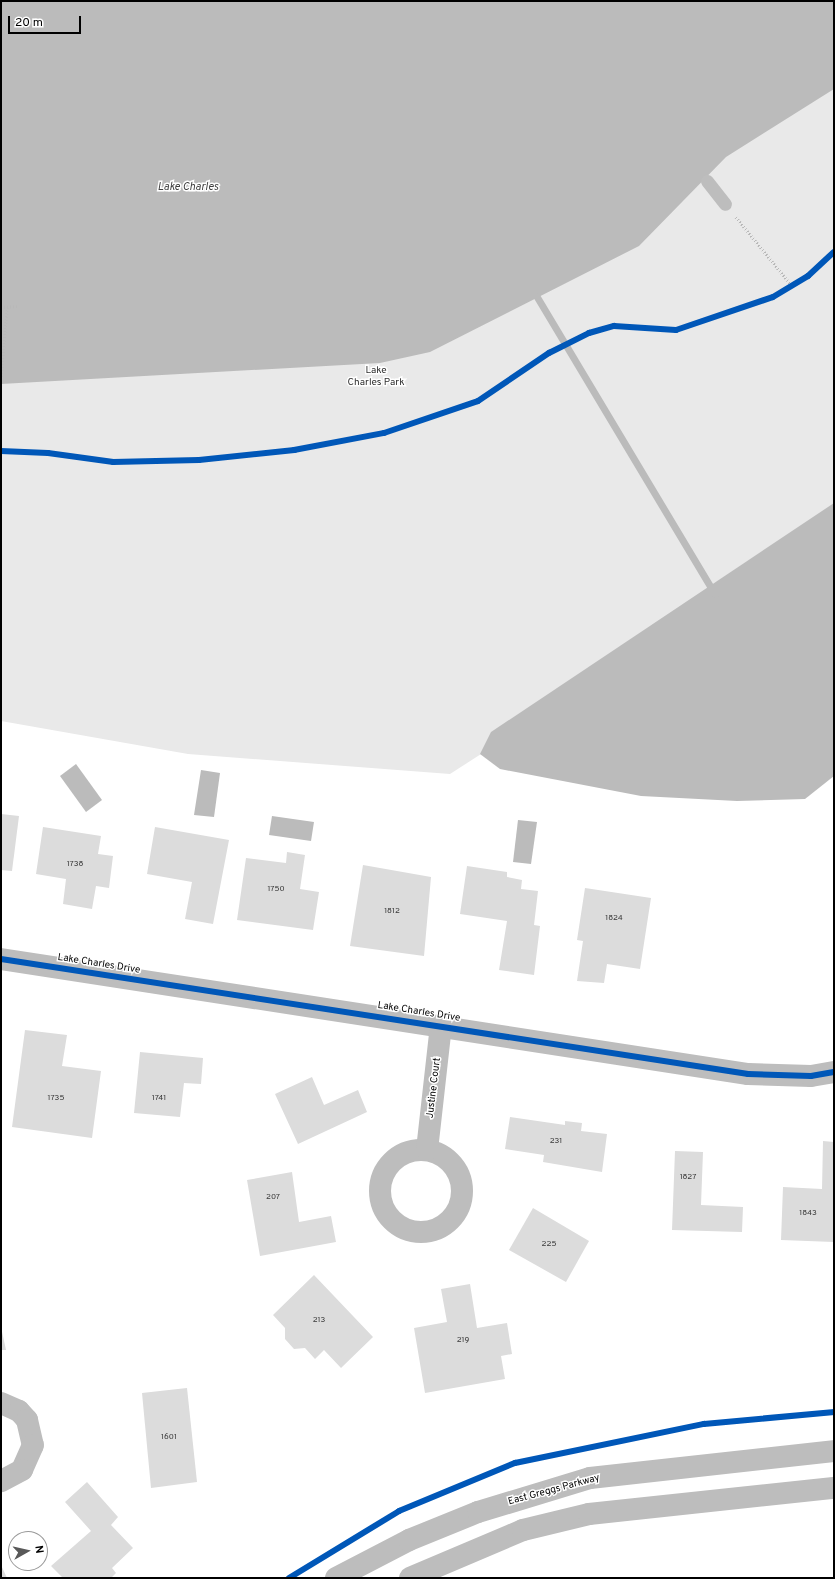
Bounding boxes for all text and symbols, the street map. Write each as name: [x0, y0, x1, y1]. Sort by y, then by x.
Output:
scale bar: [10, 8, 83, 34]
text: 20 m: [15, 15, 43, 31]
water label: Lake Charles: [158, 180, 218, 194]
park label: Lake Charles Park: [348, 364, 404, 388]
house number: 1738: [67, 860, 83, 870]
house number: 1750: [267, 885, 285, 895]
house number: 1812: [384, 907, 400, 917]
house number: 1824: [605, 914, 623, 924]
street label: Lake Charles Drive: [57, 952, 141, 976]
street label: Lake Charles Drive: [377, 1000, 461, 1024]
street label: Justine Court: [424, 1057, 444, 1119]
house number: 1735: [48, 1094, 64, 1104]
house number: 1741: [152, 1094, 166, 1104]
house number: 231: [550, 1137, 562, 1147]
house number: 1827: [680, 1173, 696, 1183]
house number: 207: [266, 1193, 280, 1203]
house number: 1843: [799, 1209, 817, 1219]
house number: 225: [542, 1240, 556, 1250]
house number: 213: [313, 1316, 325, 1326]
house number: 219: [457, 1336, 469, 1346]
house number: 1601: [161, 1433, 177, 1443]
street label: East Greggs Parkway: [507, 1472, 601, 1508]
north arrow: [8, 1531, 48, 1571]
text: N: [31, 1545, 46, 1554]

